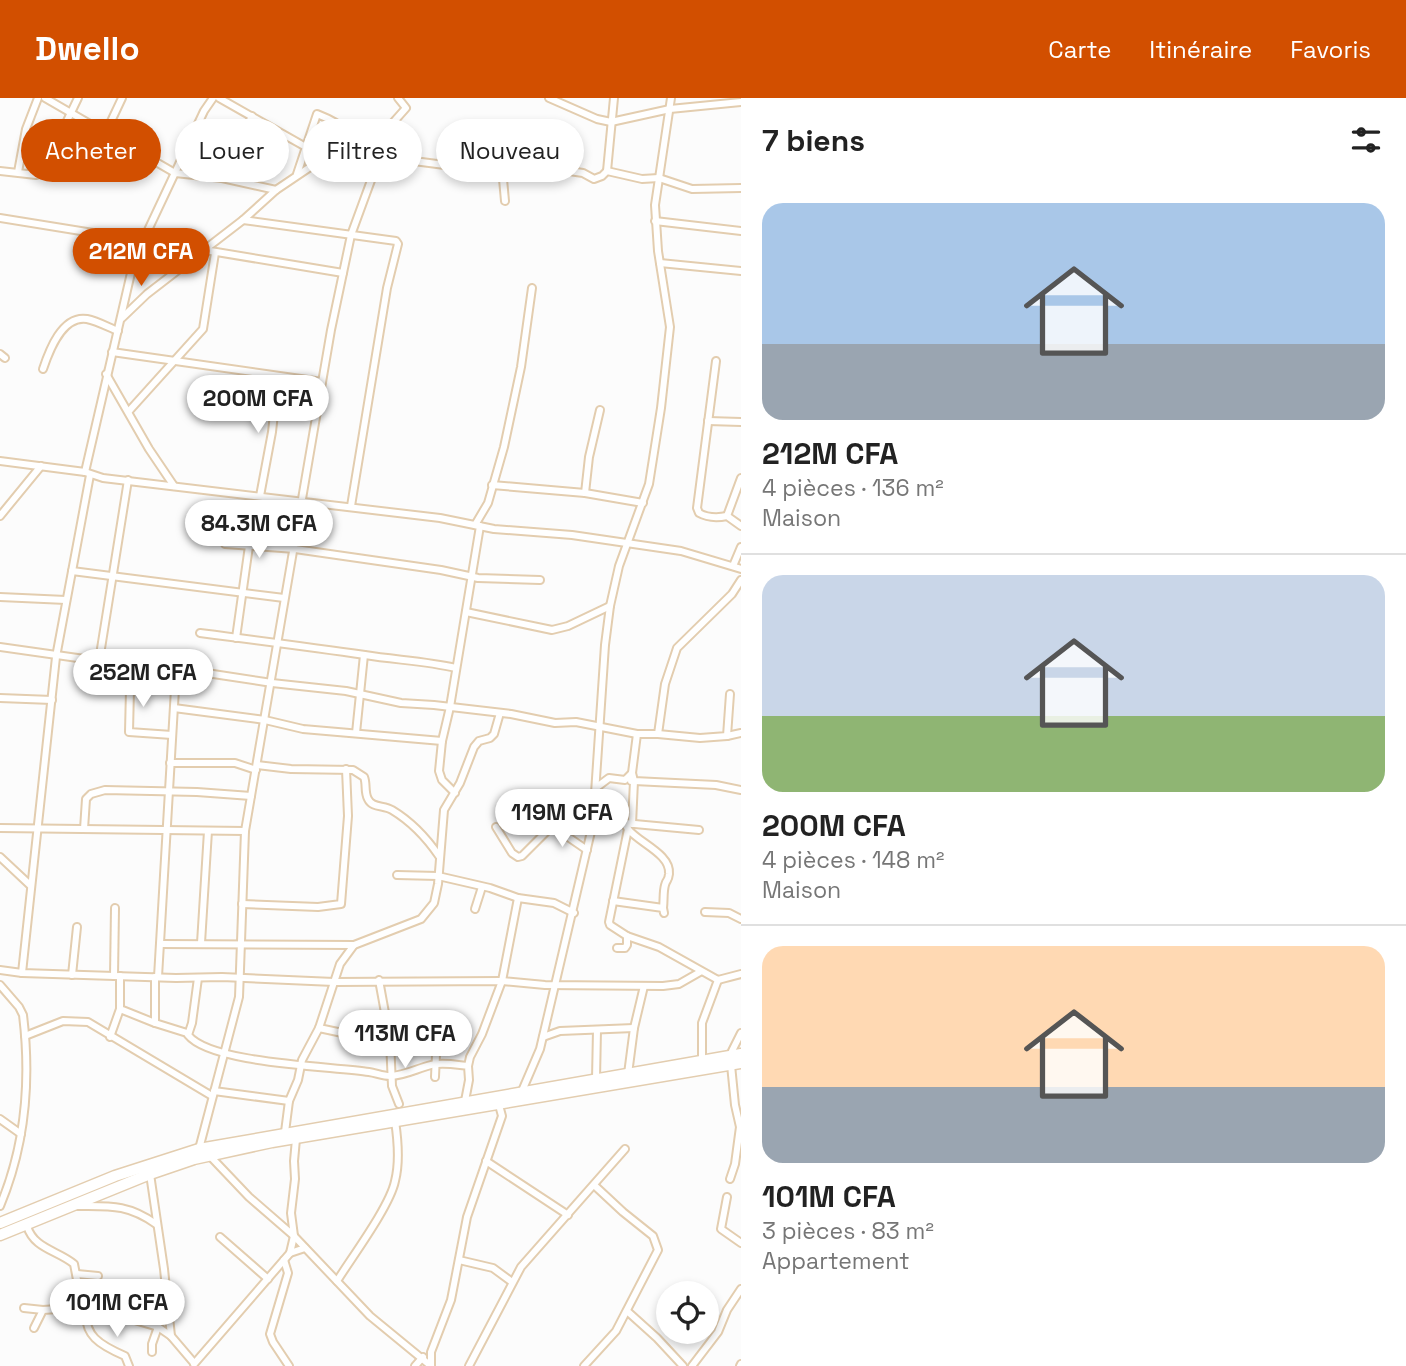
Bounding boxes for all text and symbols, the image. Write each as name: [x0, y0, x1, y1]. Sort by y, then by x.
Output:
text: Dwello: [35, 28, 140, 70]
text: Carte: [1048, 34, 1111, 65]
text: Itinéraire: [1149, 34, 1252, 65]
text: Favoris: [1290, 34, 1371, 65]
chip: Acheter: [21, 119, 161, 182]
chip: Louer: [175, 119, 289, 182]
chip: Filtres: [303, 119, 422, 182]
chip: Nouveau: [436, 119, 584, 182]
text: 7 biens: [762, 121, 865, 160]
icon: filters: [1347, 121, 1385, 159]
pin: 212M CFA: [69, 228, 213, 288]
text: 212M CFA: [89, 236, 193, 266]
icon: home: [1011, 248, 1137, 374]
pin: 200M CFA: [186, 376, 330, 435]
text: 200M CFA: [203, 383, 313, 413]
text: 212M CFA: [762, 434, 898, 473]
text: 4 pièces · 136 m²: [762, 473, 944, 503]
pin: 84.3M CFA: [179, 500, 339, 560]
text: Maison: [762, 503, 841, 533]
text: 84.3M CFA: [201, 508, 317, 538]
icon: home: [1011, 620, 1137, 746]
pin: 252M CFA: [71, 650, 215, 709]
text: 252M CFA: [89, 657, 197, 687]
pin: 119M CFA: [490, 790, 634, 849]
text: 119M CFA: [511, 797, 613, 827]
text: 200M CFA: [762, 806, 906, 845]
text: 4 pièces · 148 m²: [762, 845, 944, 875]
text: Maison: [762, 875, 841, 905]
icon: home: [1011, 991, 1137, 1117]
pin: 113M CFA: [333, 1010, 477, 1070]
text: 113M CFA: [354, 1018, 456, 1048]
text: 101M CFA: [762, 1177, 896, 1216]
text: 3 pièces · 83 m²: [762, 1216, 934, 1246]
text: Appartement: [762, 1246, 910, 1276]
pin: 101M CFA: [45, 1280, 189, 1339]
map controls: [656, 1281, 719, 1344]
button: locate: [656, 1281, 719, 1344]
text: 101M CFA: [66, 1287, 168, 1317]

